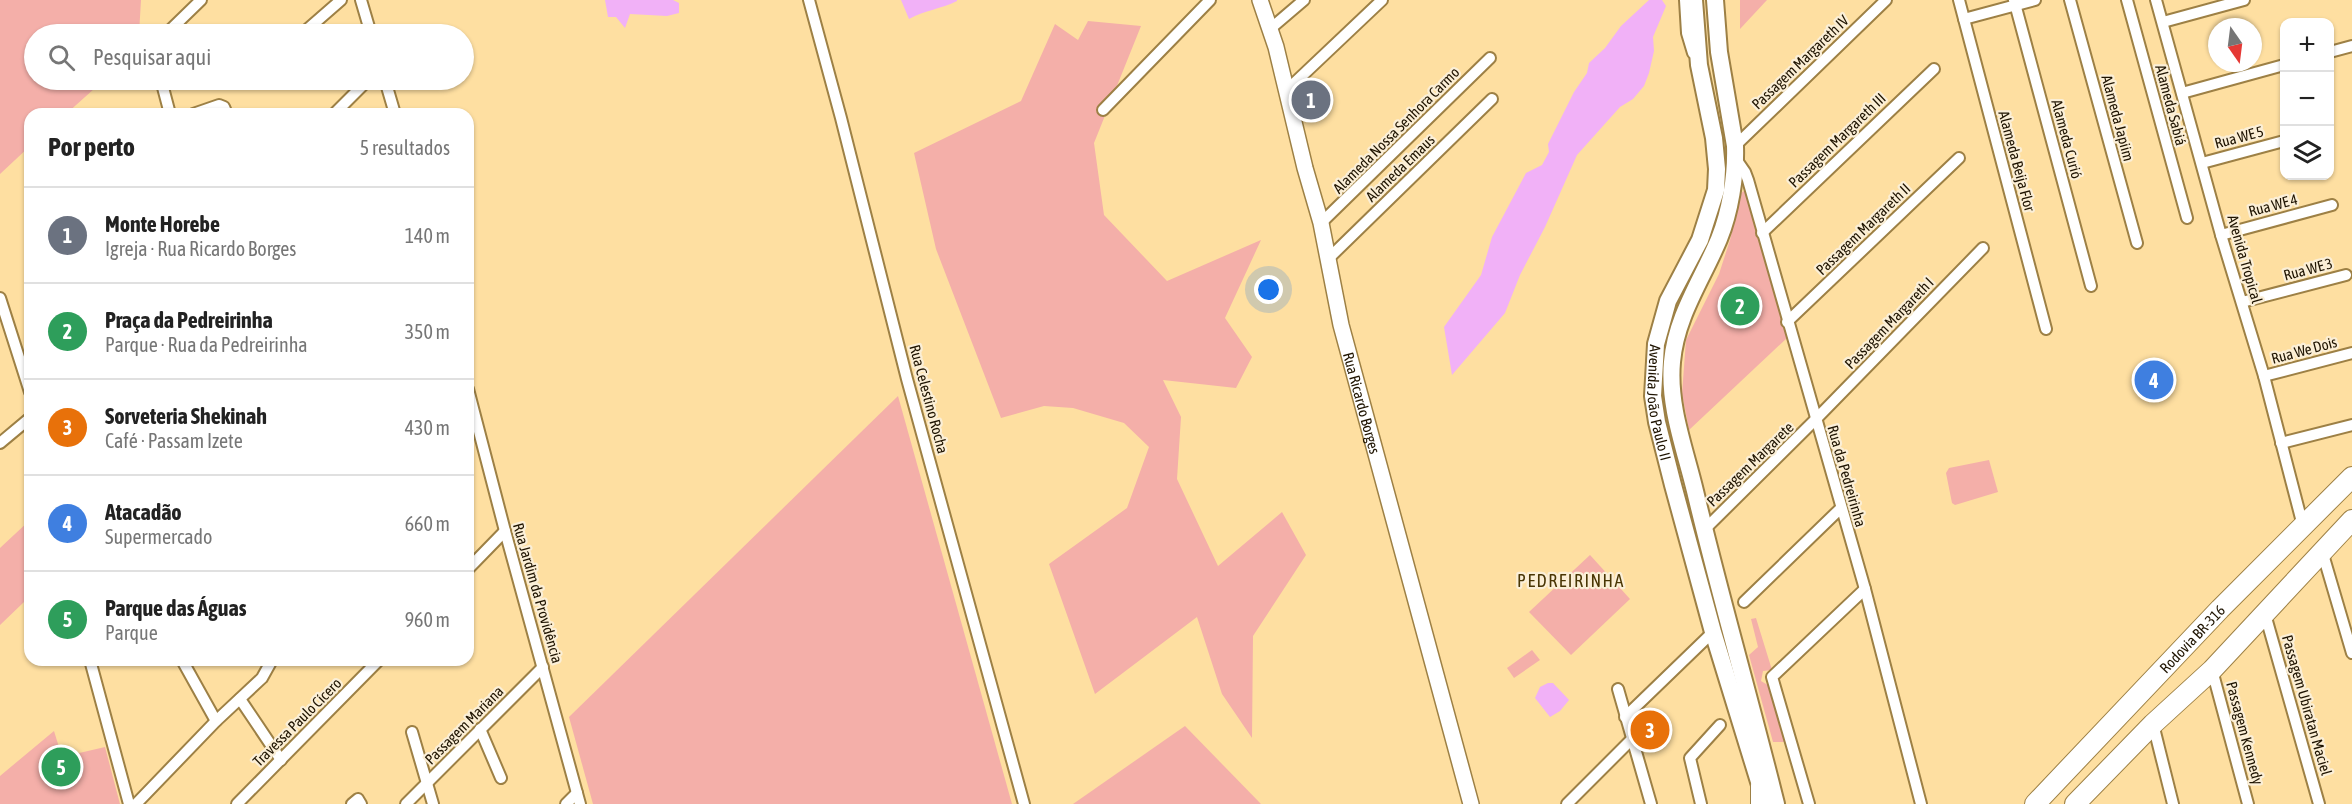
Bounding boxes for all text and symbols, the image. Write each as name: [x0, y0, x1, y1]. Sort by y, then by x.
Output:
street label: Passagem Margareth IV: [1748, 11, 1852, 112]
north arrow: [2208, 18, 2262, 72]
map controls: [2280, 18, 2334, 180]
button: +: [2280, 18, 2334, 72]
search box: [24, 24, 474, 90]
icon: search: [45, 41, 78, 74]
text: Pesquisar aqui: [93, 44, 211, 70]
street label: Alameda Nossa Senhora Carmo: [1329, 63, 1463, 197]
street label: Alameda Sabiá: [2152, 63, 2190, 147]
button: −: [2280, 72, 2334, 126]
street label: Alameda Japiim: [2098, 73, 2138, 163]
pin: 1: [1292, 78, 1330, 122]
street label: Passagem Margareth III: [1785, 89, 1889, 191]
street label: Alameda Curió: [2048, 98, 2086, 180]
street label: Alameda Beija Flor: [1995, 109, 2039, 214]
street label: Rua WE 5: [2213, 122, 2265, 152]
button: layers: [2280, 126, 2334, 180]
street label: Alameda Emaus: [1362, 131, 1438, 205]
text: Por perto: [48, 132, 135, 162]
text: 5 resultados: [360, 136, 450, 159]
street label: Passagem Margareth II: [1812, 180, 1914, 278]
street label: Rua WE 4: [2247, 190, 2299, 220]
text: Monte Horebe: [105, 211, 220, 237]
street label: Avenida Tropical: [2224, 213, 2266, 305]
text: 1: [63, 224, 72, 247]
text: 140 m: [405, 224, 450, 247]
text: Igreja · Rua Ricardo Borges: [105, 237, 296, 260]
street label: Rua WE 3: [2282, 254, 2334, 284]
street label: Passagem Margareth I: [1841, 274, 1937, 372]
your location: [1254, 275, 1283, 304]
pin: 2: [1720, 284, 1760, 328]
text: Praça da Pedreirinha: [105, 307, 273, 333]
text: 2: [63, 320, 72, 343]
text: 350 m: [405, 320, 450, 343]
text: Parque · Rua da Pedreirinha: [105, 333, 308, 356]
street label: Rua We Dois: [2269, 333, 2339, 367]
street label: Rua Celestino Rocha: [906, 343, 952, 455]
street label: Avenida João Paulo II: [1644, 344, 1675, 462]
street label: Rua Ricardo Borges: [1340, 350, 1384, 456]
pin: 4: [2134, 358, 2174, 403]
text: Sorveteria Shekinah: [105, 403, 267, 429]
text: 3: [63, 416, 72, 439]
text: 430 m: [405, 416, 450, 439]
street label: Passagem Margarete: [1703, 418, 1797, 510]
street label: Rua da Pedreirinha: [1824, 423, 1870, 529]
text: Café · Passam Izete: [105, 429, 243, 452]
text: Atacadão: [105, 499, 182, 525]
text: 4: [63, 512, 72, 535]
text: 660 m: [405, 512, 450, 535]
street label: Rua Jardim da Providência: [510, 521, 566, 665]
text: Supermercado: [105, 525, 212, 548]
district label: PEDREIRINHA: [1517, 570, 1625, 591]
text: Parque das Águas: [105, 595, 246, 621]
street label: Rodovia BR-316: [2156, 601, 2228, 676]
text: 5: [63, 608, 72, 631]
text: 960 m: [405, 608, 450, 631]
text: Parque: [105, 621, 158, 644]
street label: Passagem Ubiratan Maciel: [2279, 633, 2335, 777]
street label: Travessa Paulo Cícero: [249, 674, 345, 770]
street label: Passagem Kennedy: [2223, 680, 2267, 786]
street label: Passagem Mariana: [421, 682, 507, 768]
pin: 3: [1630, 708, 1670, 752]
pin: 5: [42, 744, 80, 789]

